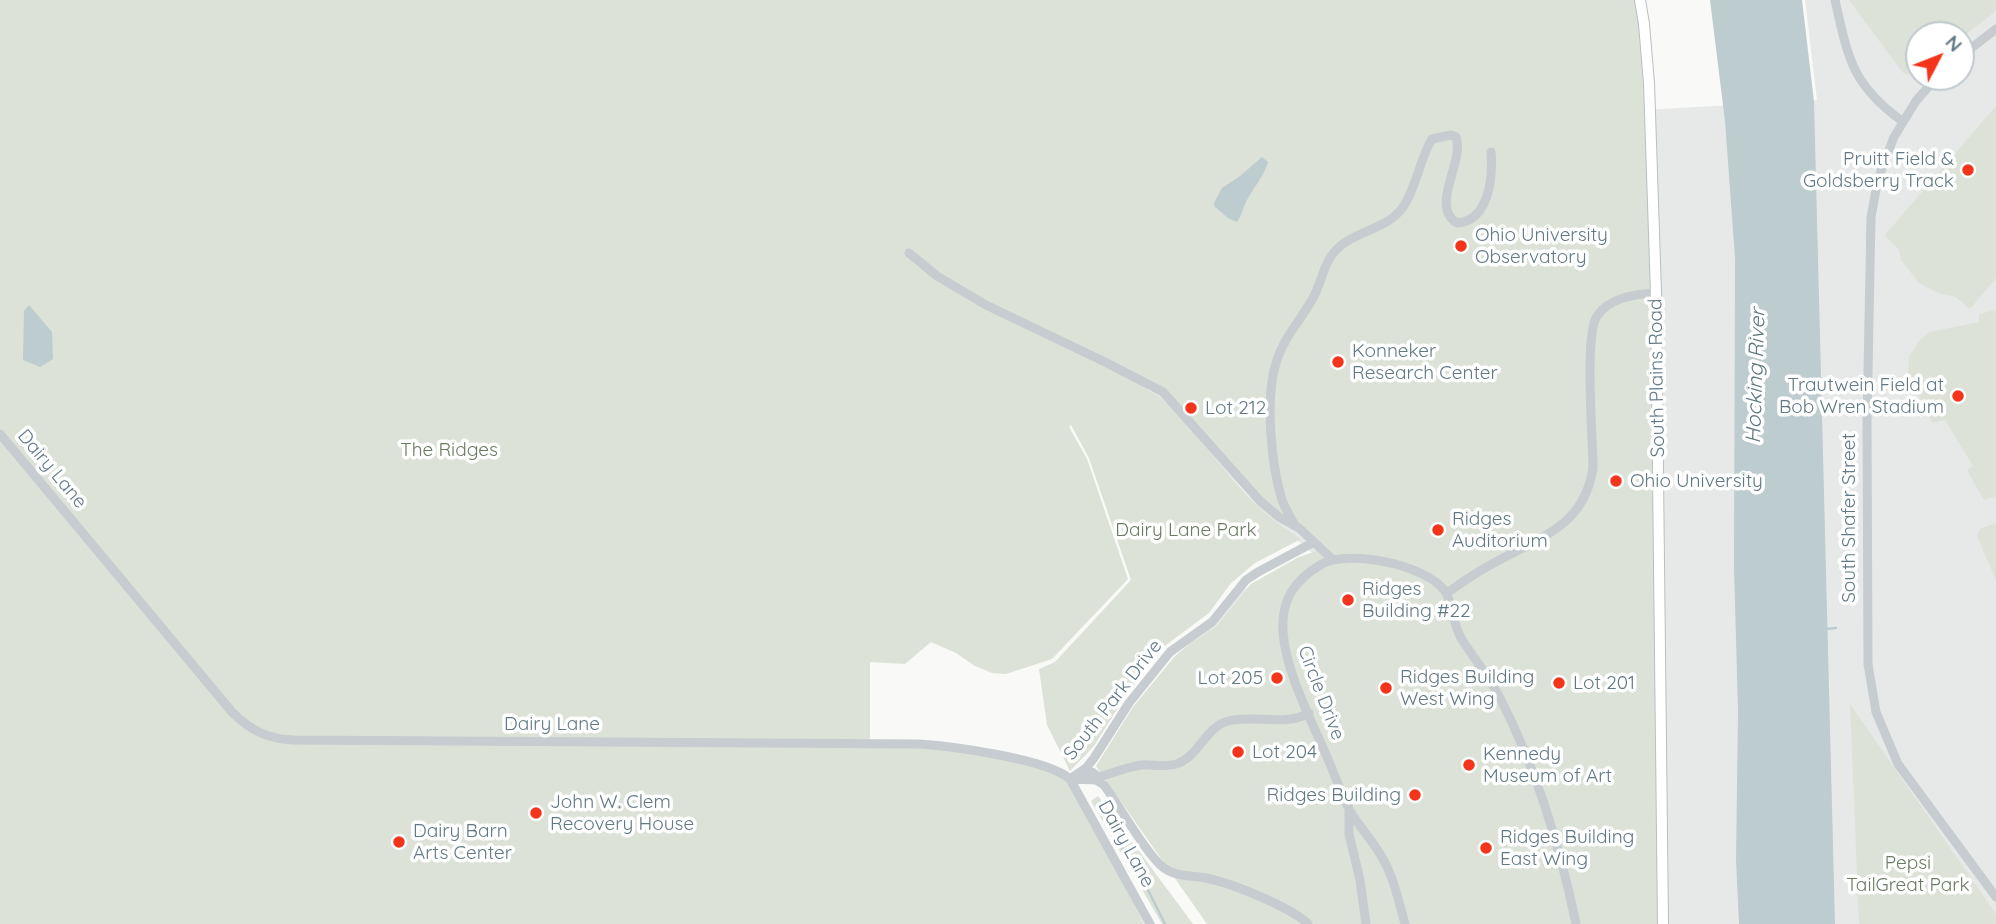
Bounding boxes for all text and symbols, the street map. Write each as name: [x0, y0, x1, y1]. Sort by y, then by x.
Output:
north arrow: [1905, 21, 1975, 91]
text: N: [1941, 30, 1968, 57]
place label: Pruitt Field & Goldsberry Track: [1803, 148, 1954, 192]
marker: Pruitt Field & Goldsberry Track: [1960, 162, 1976, 178]
place label: Ohio University Observatory: [1475, 224, 1608, 268]
marker: Ohio University Observatory: [1453, 238, 1469, 254]
street label: South Plains Road: [1644, 298, 1670, 458]
water label: Hocking River: [1741, 308, 1771, 444]
place label: Konneker Research Center: [1352, 340, 1498, 384]
marker: Konneker Research Center: [1330, 354, 1346, 370]
place label: Trautwein Field at Bob Wren Stadium: [1779, 374, 1944, 418]
marker: Trautwein Field at Bob Wren Stadium: [1950, 388, 1966, 404]
place label: Lot 212: [1205, 397, 1266, 419]
marker: Lot 212: [1183, 400, 1199, 416]
street label: Dairy Lane: [12, 425, 92, 513]
street label: South Shafer Street: [1838, 433, 1860, 603]
park label: The Ridges: [400, 439, 498, 461]
place label: Ohio University: [1630, 470, 1763, 492]
marker: Ohio University: [1608, 473, 1624, 489]
place label: Ridges Auditorium: [1452, 508, 1548, 552]
park label: Dairy Lane Park: [1115, 519, 1257, 541]
marker: Ridges Auditorium: [1430, 522, 1446, 538]
place label: Ridges Building #22: [1362, 578, 1471, 622]
marker: Ridges Building #22: [1340, 592, 1356, 608]
street label: South Park Drive: [1059, 635, 1167, 765]
street label: Circle Drive: [1293, 643, 1349, 743]
place label: Ridges Building West Wing: [1400, 666, 1534, 710]
place label: Lot 205: [1198, 667, 1263, 689]
marker: Lot 205: [1269, 670, 1285, 686]
place label: Lot 201: [1573, 672, 1635, 694]
marker: Lot 201: [1551, 675, 1567, 691]
marker: Ridges Building West Wing: [1378, 680, 1394, 696]
street label: Dairy Lane: [504, 713, 600, 735]
place label: Lot 204: [1252, 741, 1317, 763]
place label: Kennedy Museum of Art: [1483, 743, 1612, 787]
marker: Lot 204: [1230, 744, 1246, 760]
marker: Kennedy Museum of Art: [1461, 757, 1477, 773]
place label: Ridges Building: [1267, 784, 1401, 806]
marker: Ridges Building: [1407, 787, 1423, 803]
place label: John W. Clem Recovery House: [550, 791, 694, 835]
street label: Dairy Lane: [1093, 797, 1159, 891]
marker: John W. Clem Recovery House: [528, 805, 544, 821]
place label: Dairy Barn Arts Center: [413, 820, 512, 864]
place label: Ridges Building East Wing: [1500, 826, 1634, 870]
marker: Dairy Barn Arts Center: [391, 834, 407, 850]
marker: Ridges Building East Wing: [1478, 840, 1494, 856]
park label: Pepsi TailGreat Park: [1846, 852, 1970, 896]

